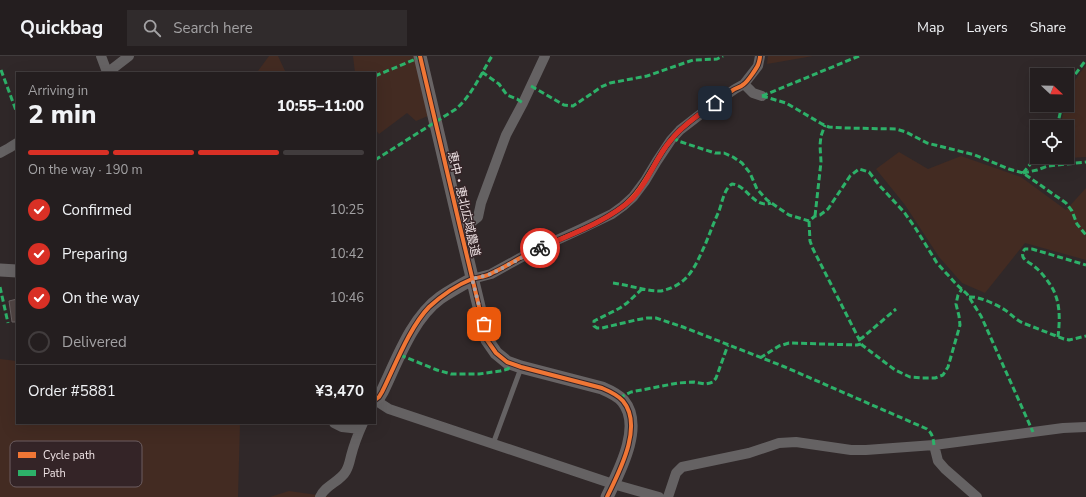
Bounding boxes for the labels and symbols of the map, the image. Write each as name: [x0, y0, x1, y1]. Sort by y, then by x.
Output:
north arrow: [1030, 68, 1074, 112]
pin: [698, 86, 732, 120]
street label: 恵中・恵北広域農道: [444, 150, 484, 258]
courier: [520, 228, 560, 268]
pin: [467, 307, 501, 341]
legend: [10, 441, 142, 487]
text: Cycle path: [43, 448, 95, 463]
text: Path: [43, 466, 66, 481]

